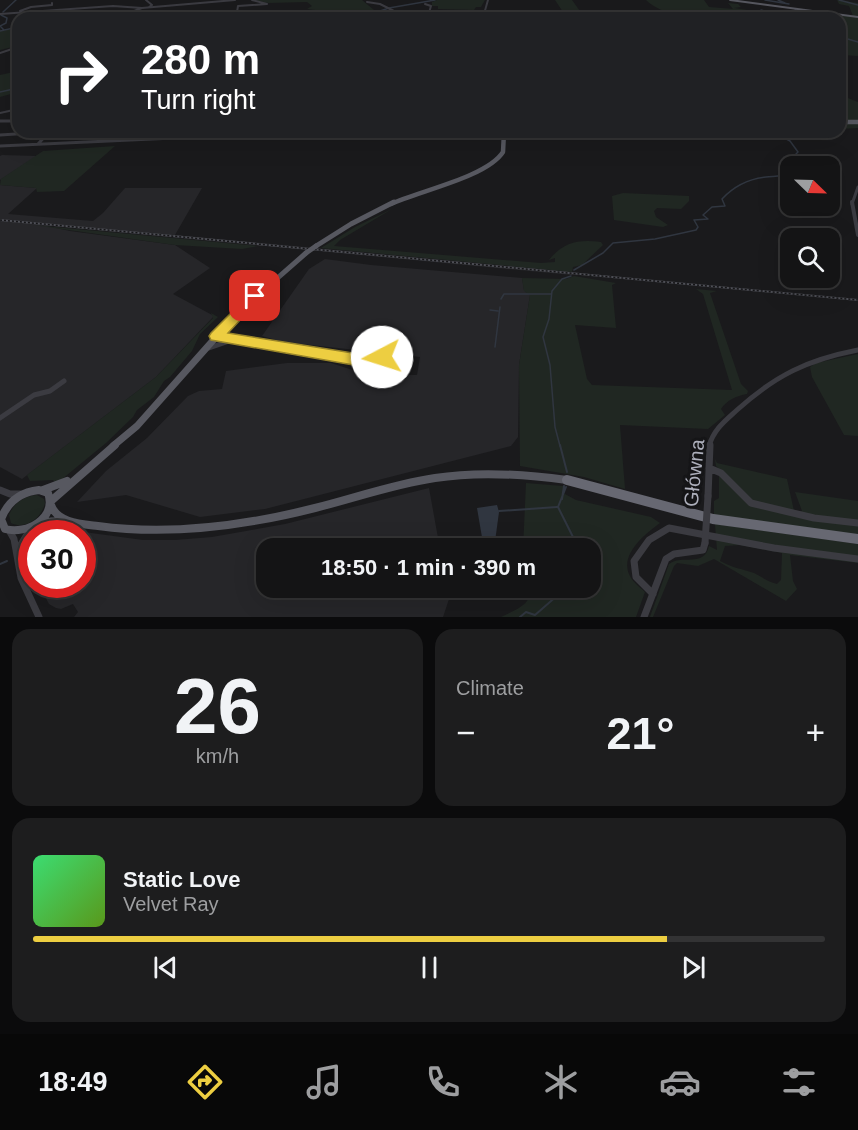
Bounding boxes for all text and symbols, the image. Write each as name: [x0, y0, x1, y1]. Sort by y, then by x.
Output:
icon: right: [42, 36, 120, 114]
text: 280 m: [141, 36, 260, 83]
text: Turn right: [141, 85, 256, 115]
north arrow: [780, 156, 840, 216]
map controls: [780, 156, 840, 288]
button: search: [780, 228, 840, 288]
pin: [229, 270, 280, 321]
icon: arrive: [238, 279, 271, 312]
position arrow: [350, 325, 414, 389]
street label: Główna: [680, 437, 709, 508]
speed limit sign: 30: [18, 520, 96, 598]
text: 18:50 · 1 min · 390 m: [321, 555, 536, 580]
text: 26: [174, 662, 261, 750]
text: Climate: [456, 677, 524, 699]
text: 21°: [606, 708, 675, 759]
text: −: [456, 714, 475, 751]
text: +: [806, 714, 825, 751]
text: km/h: [196, 745, 239, 767]
text: Static Love: [123, 867, 240, 892]
text: Velvet Ray: [123, 893, 219, 915]
icon: previous: [149, 951, 182, 984]
icon: pause: [413, 951, 446, 984]
icon: next: [677, 951, 710, 984]
icon: directions: [184, 1061, 226, 1103]
icon: music: [303, 1061, 345, 1103]
icon: phone: [422, 1061, 464, 1103]
icon: climate: [540, 1061, 582, 1103]
icon: car: [659, 1061, 701, 1103]
icon: filters: [778, 1061, 820, 1103]
text: 18:49: [38, 1067, 107, 1097]

